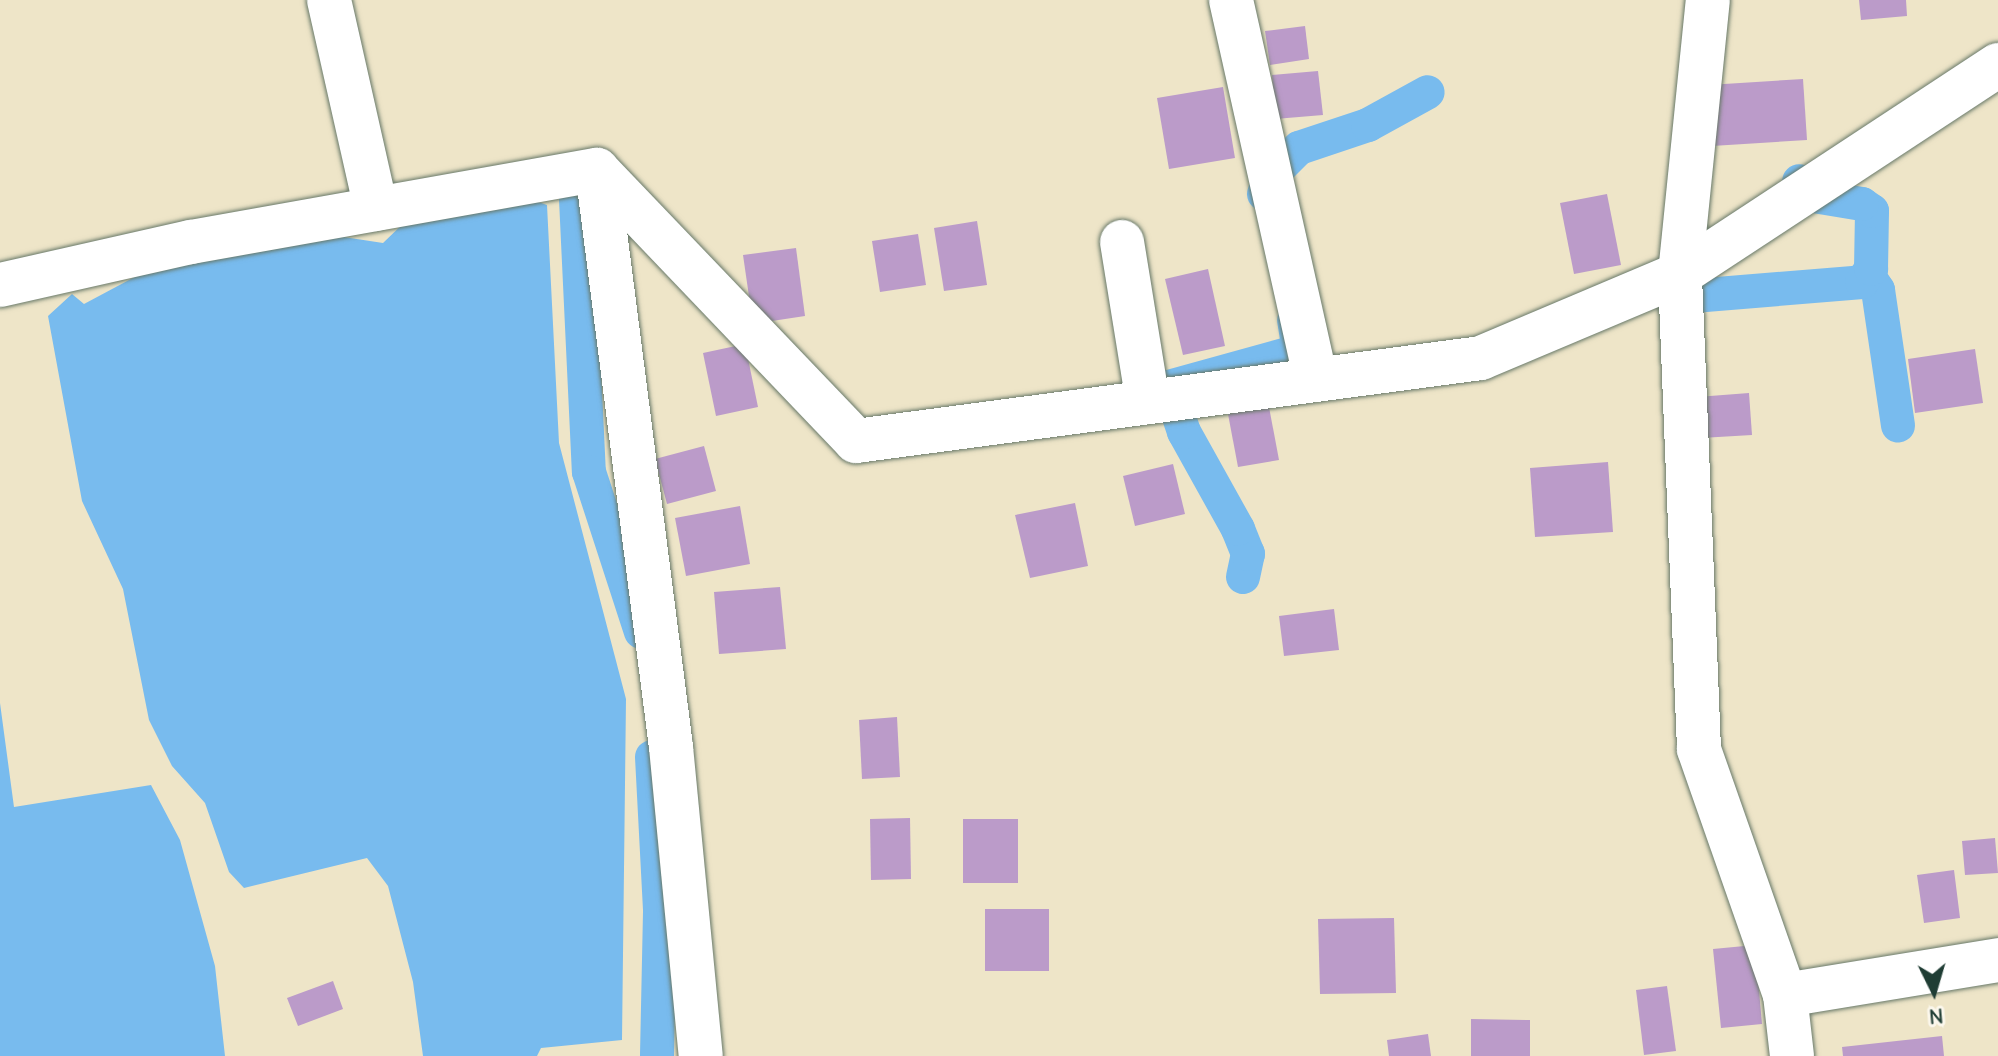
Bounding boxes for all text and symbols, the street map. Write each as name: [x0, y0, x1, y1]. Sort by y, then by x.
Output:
north arrow: [1894, 952, 1974, 1032]
text: N: [1928, 1002, 1944, 1029]

